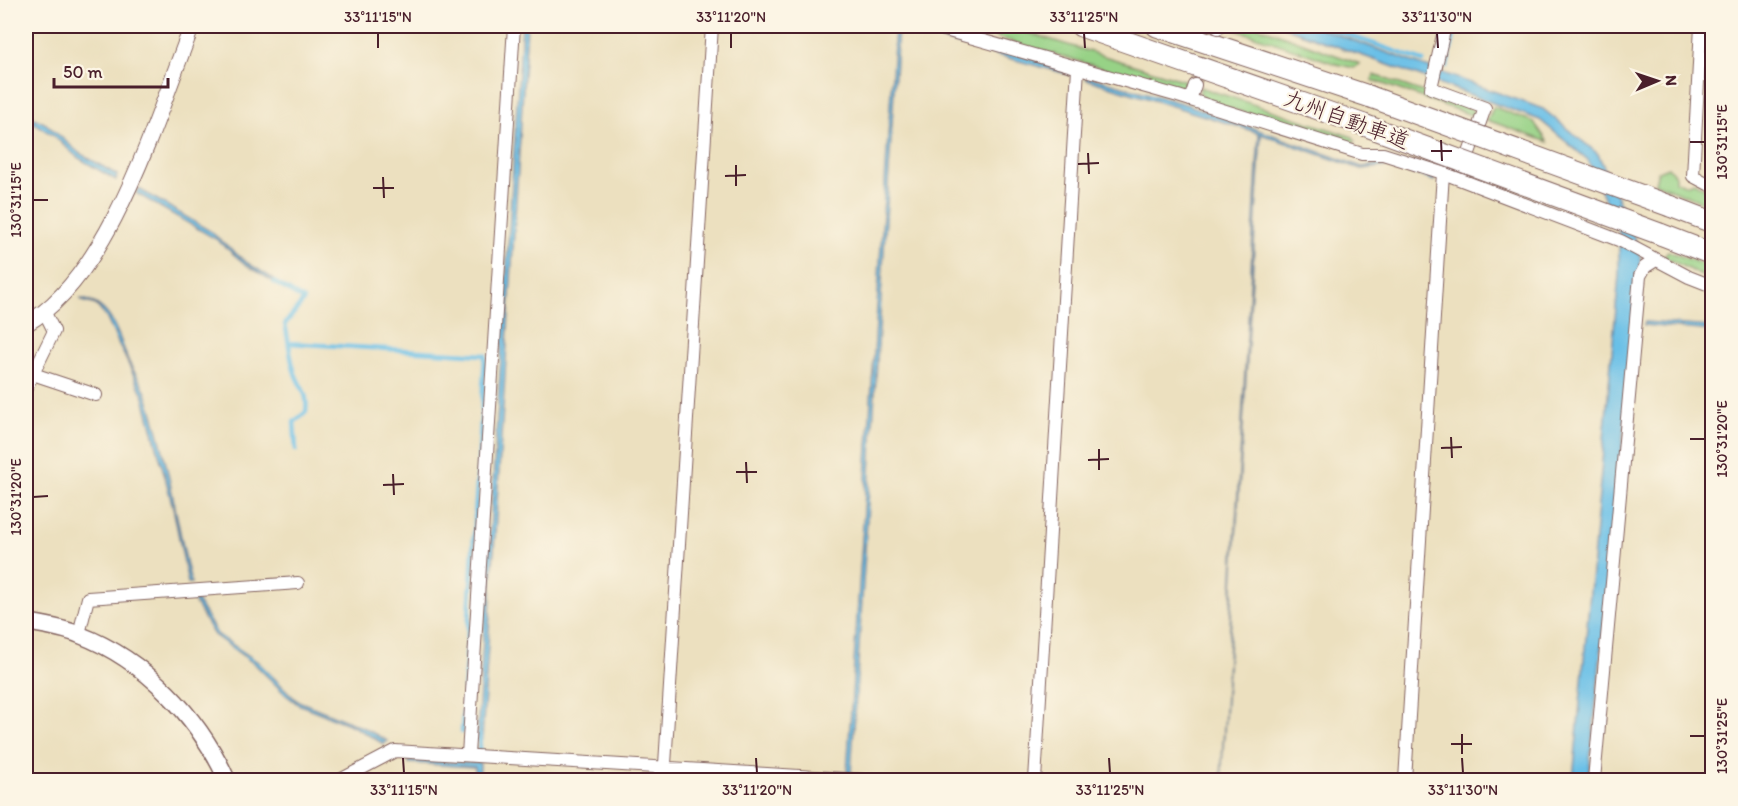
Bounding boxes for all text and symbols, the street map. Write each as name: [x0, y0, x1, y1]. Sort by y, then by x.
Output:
text: 33°11'15"N: [344, 8, 412, 26]
text: 33°11'20"N: [696, 8, 766, 26]
text: 33°11'25"N: [1050, 8, 1118, 26]
text: 33°11'30"N: [1402, 8, 1472, 26]
scale bar: [54, 51, 168, 89]
north arrow: [1627, 51, 1687, 111]
text: 50 m: [63, 61, 103, 83]
text: N: [1662, 75, 1681, 86]
street label: 九州自動車道: [1280, 84, 1413, 155]
text: 130°31'15"E: [1713, 104, 1731, 180]
text: 130°31'15"E: [7, 162, 25, 238]
text: 130°31'20"E: [1713, 400, 1731, 478]
text: 130°31'20"E: [7, 458, 25, 536]
text: 130°31'25"E: [1713, 698, 1731, 774]
text: 33°11'15"N: [370, 781, 438, 799]
text: 33°11'20"N: [722, 781, 792, 799]
text: 33°11'25"N: [1076, 781, 1144, 799]
text: 33°11'30"N: [1428, 781, 1498, 799]

